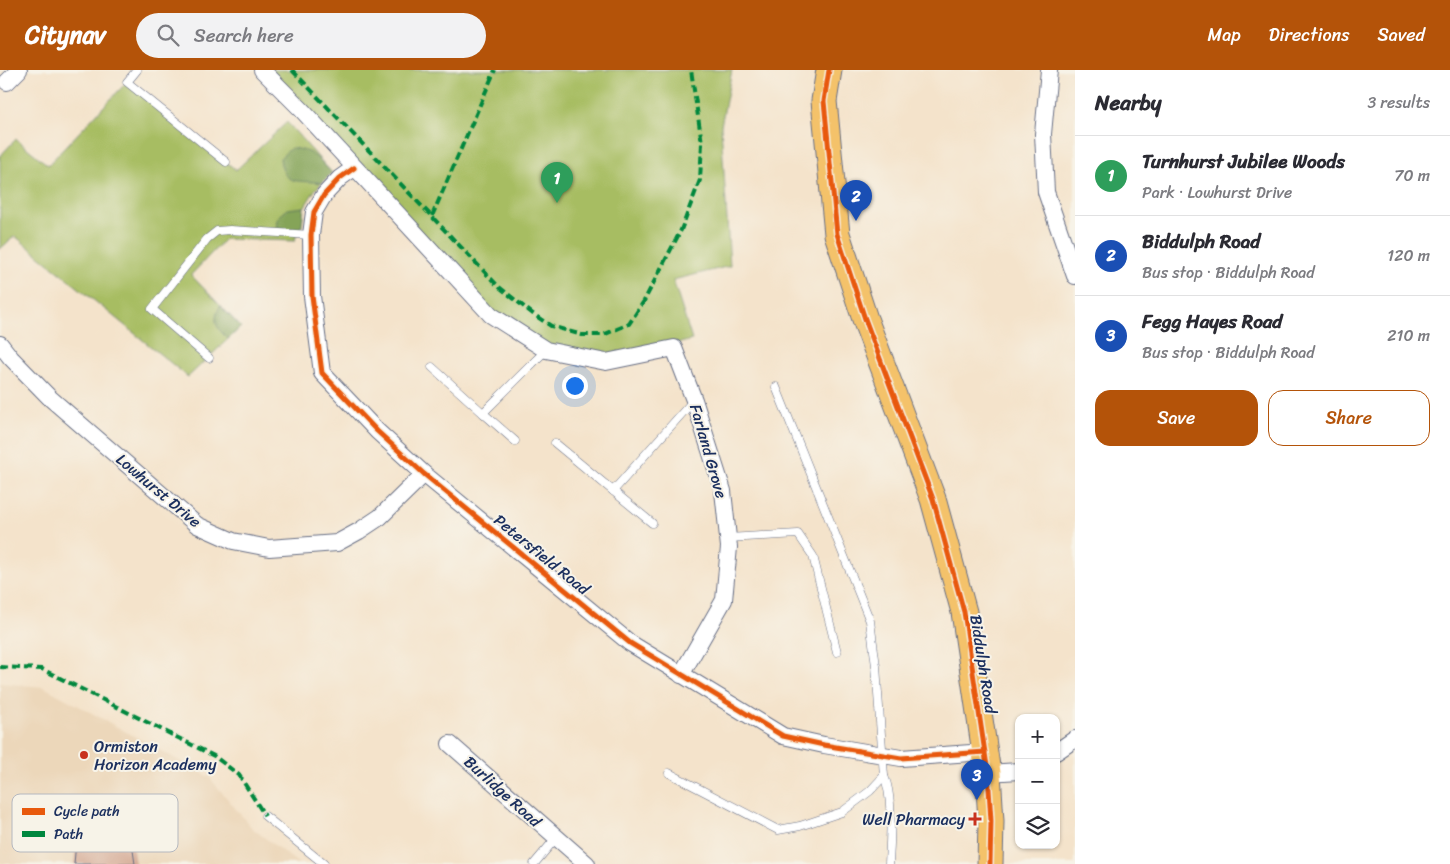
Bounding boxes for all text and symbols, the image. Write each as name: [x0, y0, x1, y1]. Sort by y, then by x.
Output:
search box: [136, 13, 486, 58]
text: Citynav: [25, 14, 106, 56]
text: Search here: [194, 19, 294, 52]
text: Map: [1208, 19, 1241, 51]
text: Directions: [1269, 19, 1350, 51]
text: Saved: [1378, 19, 1425, 51]
icon: search: [154, 21, 182, 49]
text: Nearby: [1095, 84, 1161, 122]
text: 3 results: [1367, 88, 1430, 117]
text: Turnhurst Jubilee Woods: [1142, 145, 1345, 178]
text: 1: [1108, 161, 1114, 190]
text: 70 m: [1394, 161, 1430, 190]
pin: 1: [541, 162, 573, 203]
text: Park · Lowhurst Drive: [1142, 178, 1292, 207]
pin: 2: [840, 180, 872, 221]
text: Biddulph Road: [1142, 225, 1260, 258]
text: 2: [1106, 241, 1116, 270]
text: 120 m: [1387, 241, 1430, 270]
text: Bus stop · Biddulph Road: [1142, 258, 1315, 287]
text: Fegg Hayes Road: [1142, 305, 1282, 338]
text: 3: [1107, 321, 1115, 350]
text: 210 m: [1387, 321, 1430, 350]
text: Bus stop · Biddulph Road: [1142, 338, 1315, 367]
your location: [562, 373, 588, 399]
button: Save: [1095, 390, 1258, 446]
button: Share: [1268, 390, 1430, 446]
street label: Farland Grove: [681, 400, 736, 502]
street label: Lowhurst Drive: [109, 446, 208, 535]
street label: Petersfield Road: [487, 506, 598, 604]
street label: Biddulph Road: [961, 613, 1006, 717]
map controls: [1015, 714, 1060, 849]
button: +: [1015, 714, 1060, 759]
place label: Ormiston Horizon Academy: [94, 732, 217, 779]
street label: Burlidge Road: [457, 748, 550, 836]
marker: Ormiston Horizon Academy: [78, 749, 90, 761]
pin: 3: [961, 759, 993, 800]
button: −: [1015, 759, 1060, 804]
legend: [12, 794, 178, 852]
text: Cycle path: [54, 799, 120, 824]
button: layers: [1015, 804, 1060, 849]
place label: Well Pharmacy: [862, 805, 966, 834]
marker: Well Pharmacy: [969, 813, 981, 825]
text: Path: [54, 822, 83, 847]

